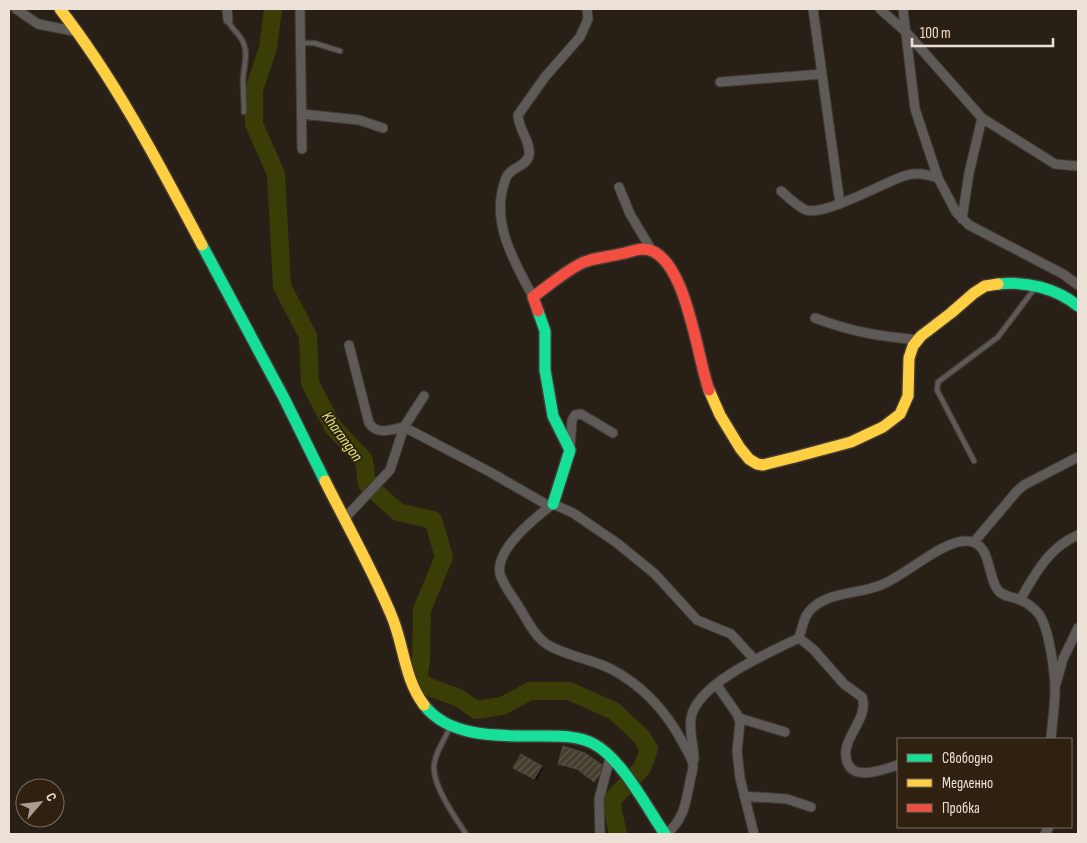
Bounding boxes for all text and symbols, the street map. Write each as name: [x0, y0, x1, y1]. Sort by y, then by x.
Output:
scale bar: [912, 15, 1053, 47]
text: 100 m: [920, 24, 951, 43]
water label: Kharangon: [317, 408, 367, 466]
legend: [897, 738, 1072, 828]
text: Свободно: [942, 749, 993, 768]
text: Медленно: [942, 774, 993, 793]
north arrow: [15, 778, 65, 828]
text: С: [42, 790, 60, 804]
text: Пробка: [942, 799, 980, 818]

